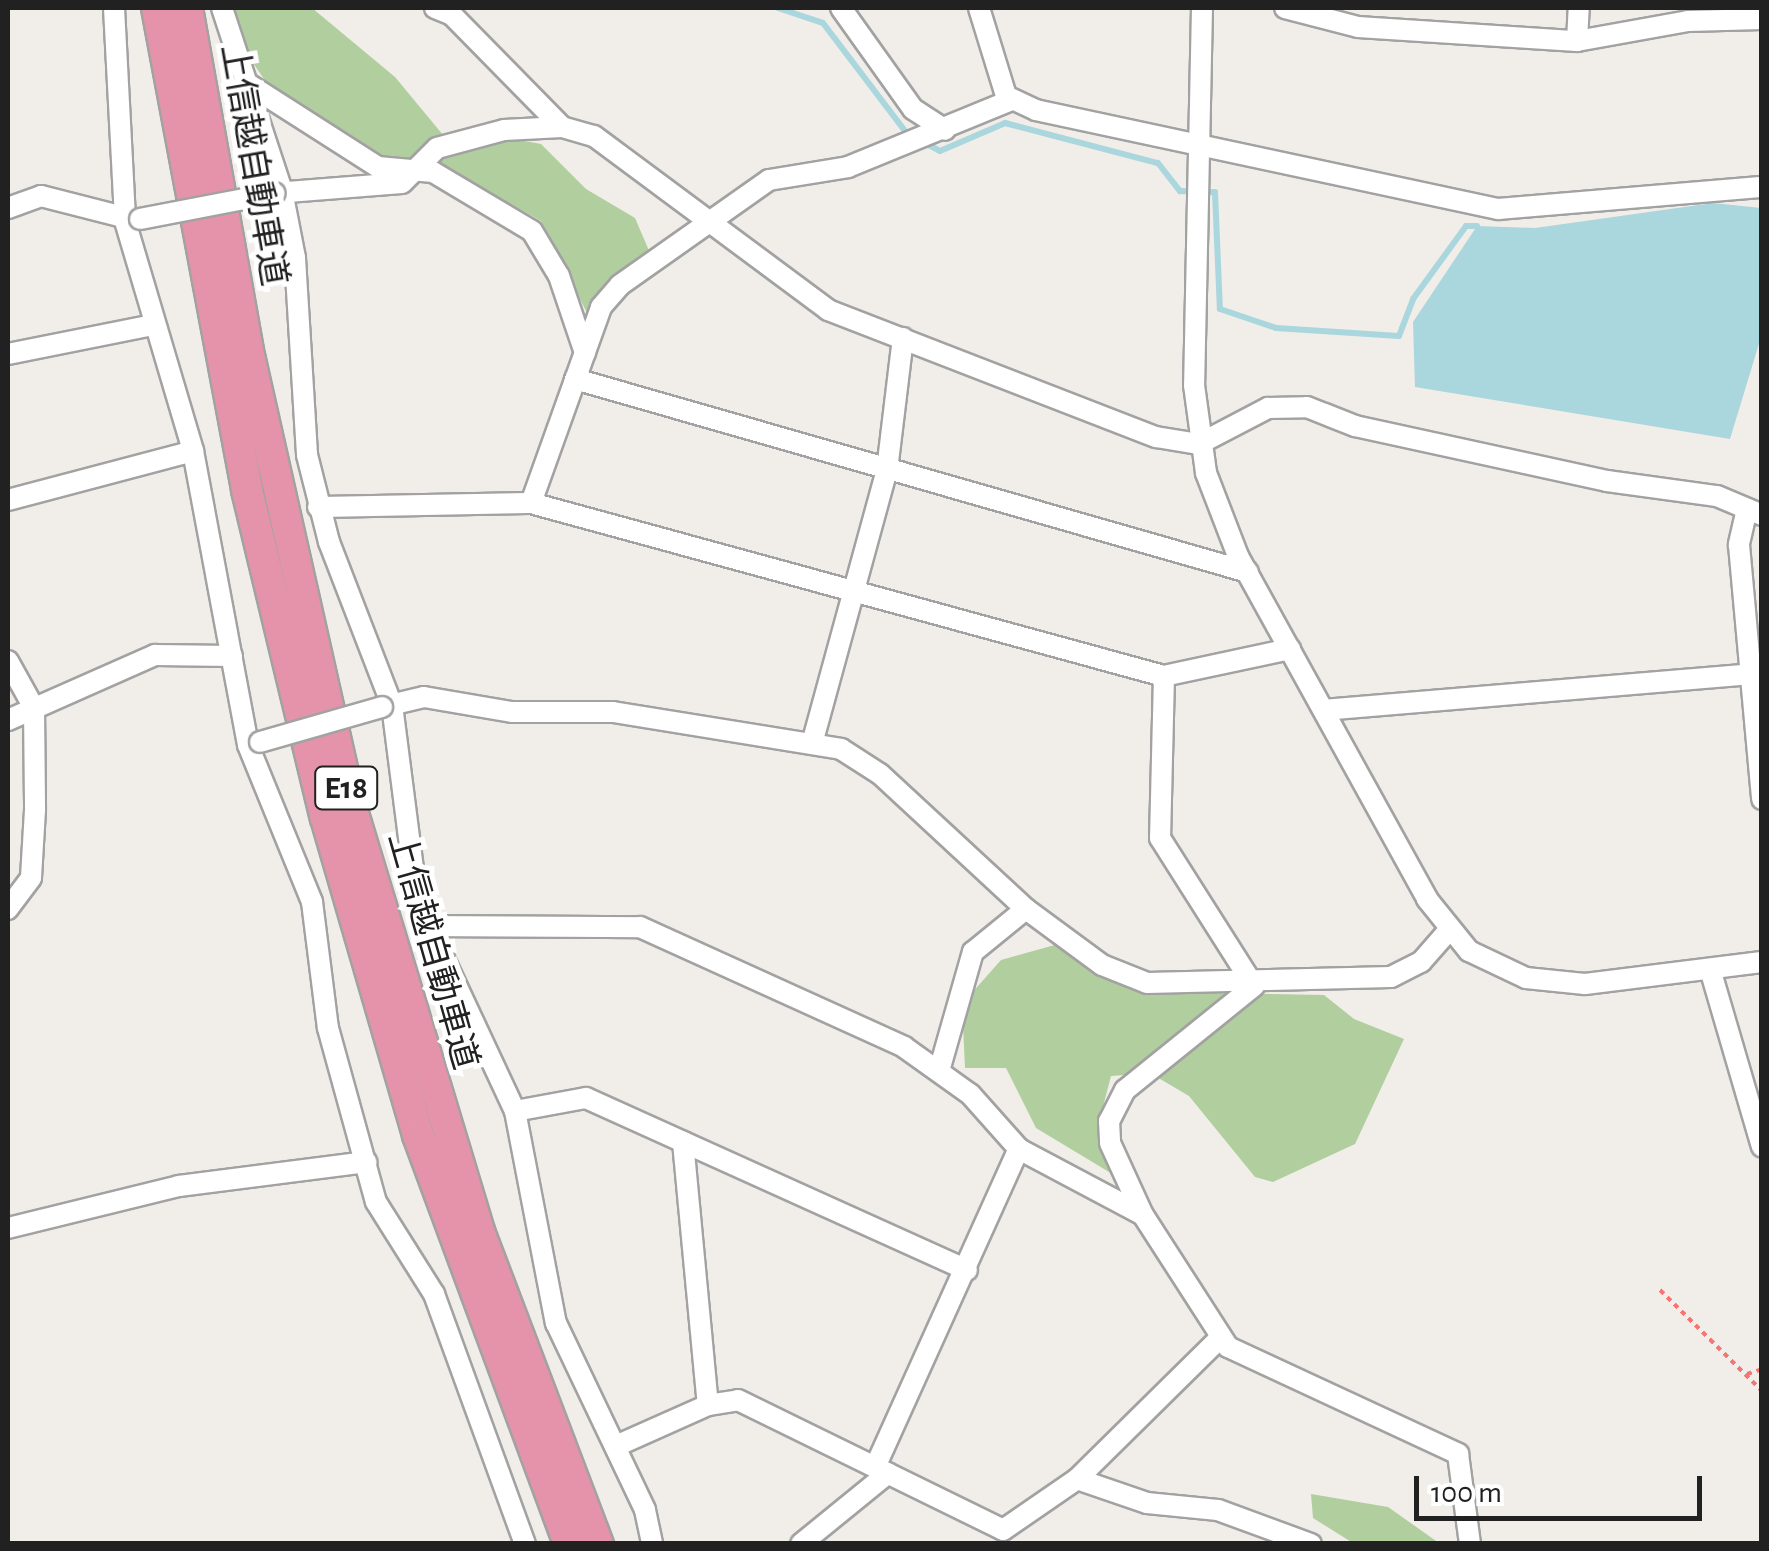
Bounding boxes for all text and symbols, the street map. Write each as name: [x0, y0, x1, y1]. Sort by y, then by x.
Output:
street label: 上信越自動車道: [211, 41, 295, 289]
road number: E18: [314, 761, 378, 815]
street label: 上信越自動車道: [378, 827, 486, 1075]
scale bar: [1419, 1456, 1706, 1518]
text: 100 m: [1431, 1478, 1502, 1508]

